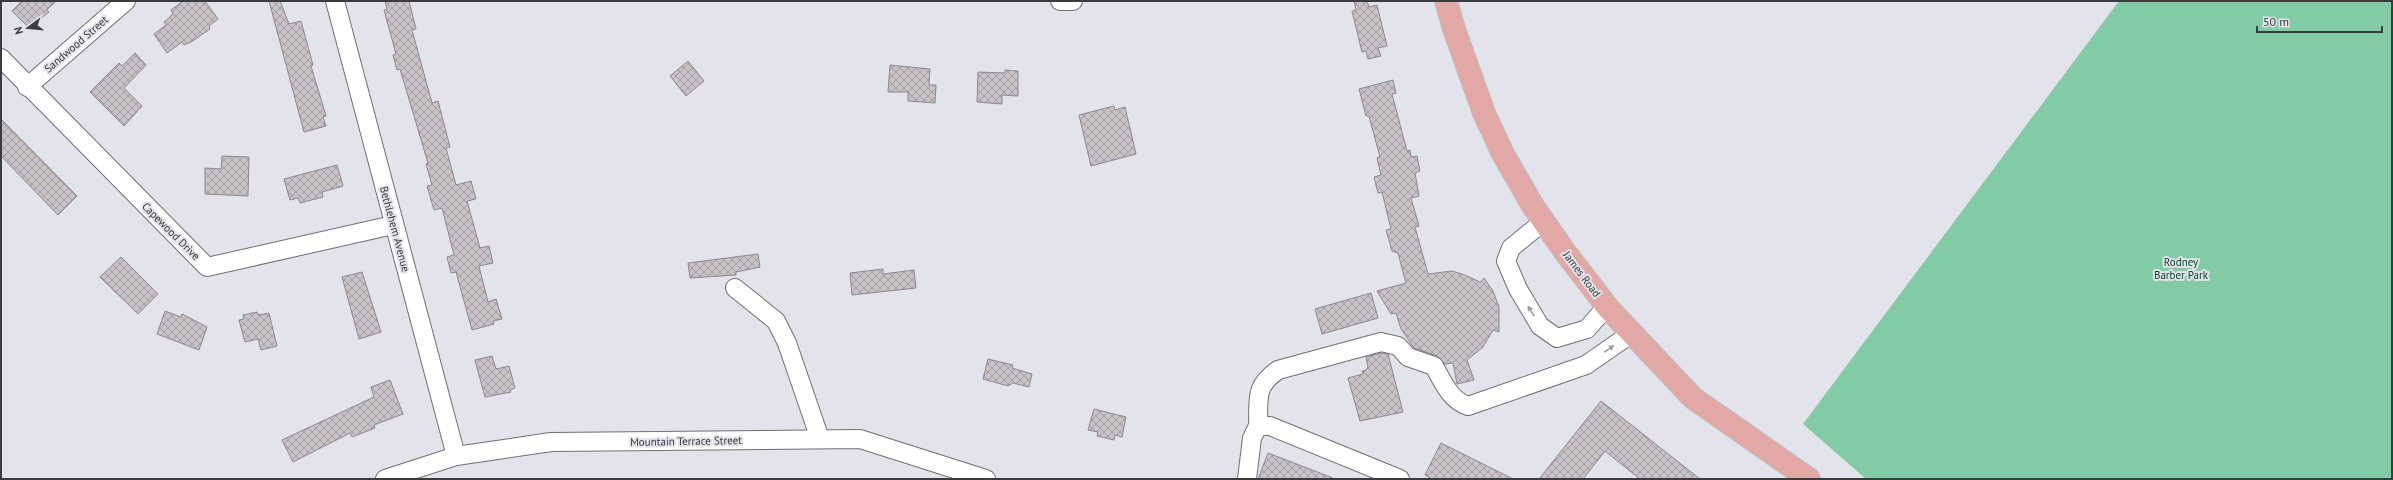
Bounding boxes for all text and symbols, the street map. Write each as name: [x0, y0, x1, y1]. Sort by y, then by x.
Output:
north arrow: [8, 8, 48, 48]
scale bar: [2257, 8, 2382, 34]
street label: Sandwood Street: [41, 12, 111, 76]
text: 50 m: [2263, 14, 2289, 29]
text: N: [11, 25, 26, 36]
street label: Bethlehem Avenue: [377, 185, 413, 274]
street label: Capewood Drive: [139, 199, 203, 263]
street label: James Road: [1560, 247, 1604, 300]
park label: Rodney Barber Park: [2154, 255, 2209, 282]
one-way arrow: [1527, 305, 1534, 317]
one-way arrow: [1604, 345, 1615, 353]
street label: Mountain Terrace Street: [630, 433, 742, 449]

